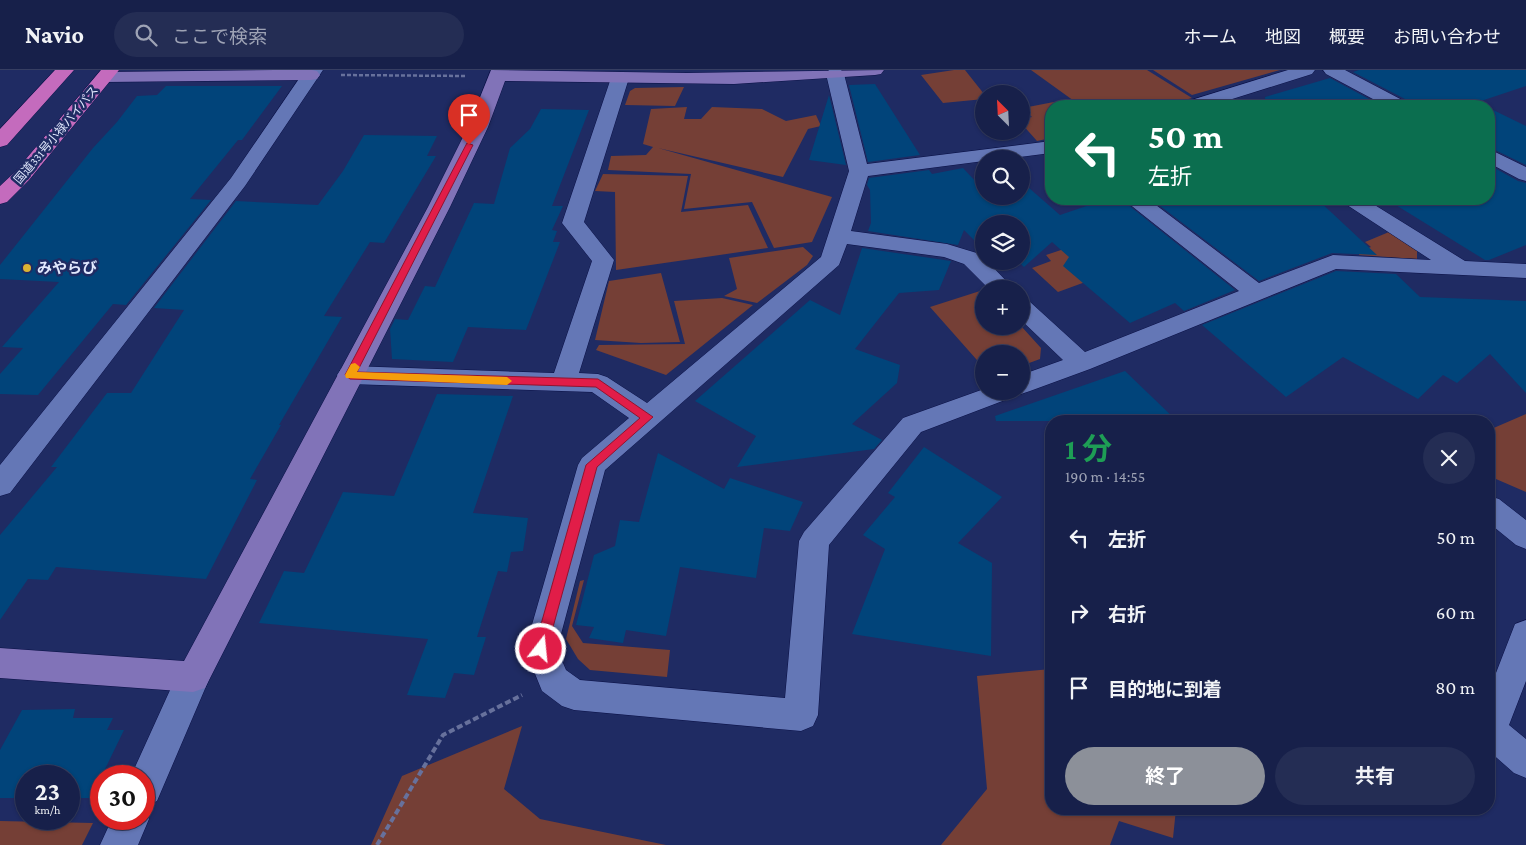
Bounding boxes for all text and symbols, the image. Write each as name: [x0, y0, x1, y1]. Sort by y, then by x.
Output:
search box: [114, 12, 464, 57]
text: Navio: [25, 21, 84, 48]
icon: search: [132, 21, 160, 49]
text: ここで検索: [172, 26, 267, 47]
text: ホーム: [1184, 27, 1237, 47]
text: 地図: [1265, 27, 1301, 47]
text: 概要: [1329, 27, 1365, 47]
text: お問い合わせ: [1393, 27, 1501, 47]
street label: 国道331号小禄バイパス: [11, 83, 101, 187]
north arrow: [975, 85, 1030, 140]
map controls: [975, 85, 1030, 400]
pin: [448, 94, 490, 145]
icon: arrive: [455, 101, 483, 129]
text: 50 m: [1148, 117, 1223, 156]
icon: left: [1065, 120, 1130, 185]
button: search: [975, 150, 1030, 205]
text: 左折: [1148, 164, 1192, 189]
button: layers: [975, 215, 1030, 270]
place label: みやらび: [37, 260, 97, 276]
marker: みやらび: [21, 262, 33, 274]
button: +: [975, 280, 1030, 335]
button: −: [975, 345, 1030, 400]
text: 1 分: [1065, 432, 1112, 465]
button: close: [1423, 432, 1475, 484]
text: 190 m · 14:55: [1065, 468, 1145, 485]
icon: left: [1065, 524, 1093, 552]
text: 50 m: [1436, 527, 1475, 548]
text: 左折: [1108, 529, 1146, 550]
icon: right: [1065, 599, 1093, 627]
text: 60 m: [1436, 602, 1475, 623]
text: 右折: [1108, 604, 1146, 625]
position arrow: [514, 622, 566, 674]
icon: arrive: [1065, 674, 1093, 702]
text: 80 m: [1435, 677, 1475, 698]
text: 目的地に到着: [1108, 679, 1222, 700]
button: 終了: [1065, 747, 1265, 805]
button: 共有: [1275, 747, 1475, 805]
speed limit sign: 30: [90, 765, 155, 830]
text: 23: [35, 778, 60, 805]
text: km/h: [35, 803, 60, 817]

